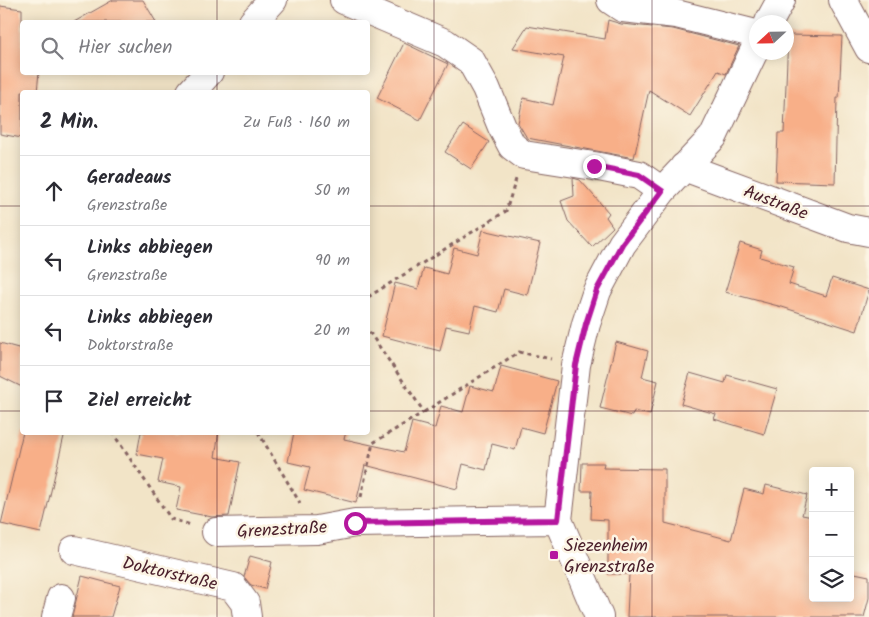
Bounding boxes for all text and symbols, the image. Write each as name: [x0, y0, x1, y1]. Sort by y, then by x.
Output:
north arrow: [749, 15, 794, 60]
search box: [20, 20, 370, 75]
text: Hier suchen: [78, 33, 172, 63]
icon: search: [38, 34, 66, 62]
text: 2 Min.: [40, 106, 98, 139]
text: Zu Fuß · 160 m: [243, 110, 350, 135]
route end: [583, 155, 606, 178]
text: Geradeaus: [87, 163, 172, 193]
icon: ahead: [40, 177, 68, 205]
text: 50 m: [314, 178, 350, 203]
street label: Austraße: [739, 178, 812, 229]
text: Grenzstraße: [87, 193, 167, 218]
text: Links abbiegen: [87, 233, 213, 263]
icon: left: [40, 247, 68, 275]
text: 90 m: [315, 248, 350, 273]
text: Grenzstraße: [87, 263, 167, 288]
text: Links abbiegen: [87, 303, 213, 333]
icon: left: [40, 317, 68, 345]
text: 20 m: [314, 318, 350, 343]
text: Doktorstraße: [87, 333, 173, 358]
text: Ziel erreicht: [87, 386, 192, 416]
icon: arrive: [40, 387, 68, 415]
map controls: [809, 467, 854, 602]
button: +: [809, 467, 854, 512]
route start: [344, 512, 367, 535]
button: −: [809, 512, 854, 557]
street label: Grenzstraße: [236, 514, 328, 547]
place label: Siezenheim Grenzstraße: [564, 532, 654, 582]
street label: Doktorstraße: [119, 549, 220, 599]
marker: Siezenheim Grenzstraße: [548, 549, 560, 561]
button: layers: [809, 557, 854, 602]

